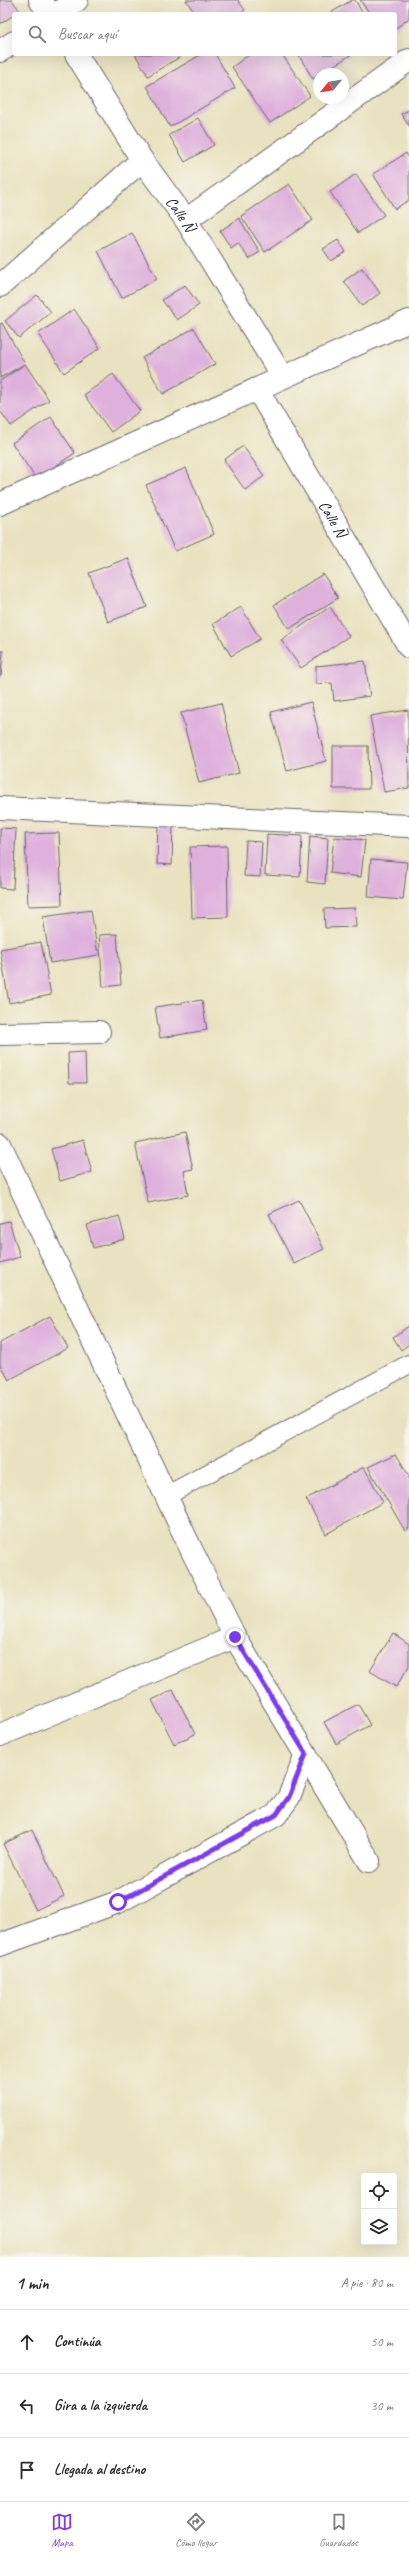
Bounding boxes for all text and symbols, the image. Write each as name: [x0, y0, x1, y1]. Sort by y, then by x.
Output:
search box: [12, 12, 397, 56]
icon: search: [26, 23, 48, 45]
text: Buscar aquí: [58, 25, 117, 44]
north arrow: [313, 68, 349, 104]
street label: Calle Ñ: [161, 193, 201, 237]
street label: Calle Ñ: [314, 497, 352, 543]
route end: [226, 1628, 244, 1646]
route start: [109, 1893, 127, 1911]
map controls: [361, 2173, 397, 2245]
button: locate: [361, 2173, 397, 2209]
button: layers: [361, 2209, 397, 2245]
text: 1 min: [16, 2273, 49, 2294]
text: A pie · 80 m: [341, 2275, 393, 2291]
icon: ahead: [16, 2331, 38, 2353]
text: Continúa: [54, 2332, 101, 2351]
text: 50 m: [371, 2334, 393, 2350]
icon: left: [16, 2395, 38, 2417]
text: Gira a la izquierda: [54, 2396, 147, 2415]
text: 30 m: [371, 2398, 393, 2414]
icon: arrive: [16, 2459, 38, 2481]
text: Llegada al destino: [54, 2460, 145, 2479]
tab: Mapa: [51, 2511, 73, 2549]
tab: Cómo llegar: [175, 2511, 217, 2549]
tab: Guardados: [319, 2511, 358, 2549]

